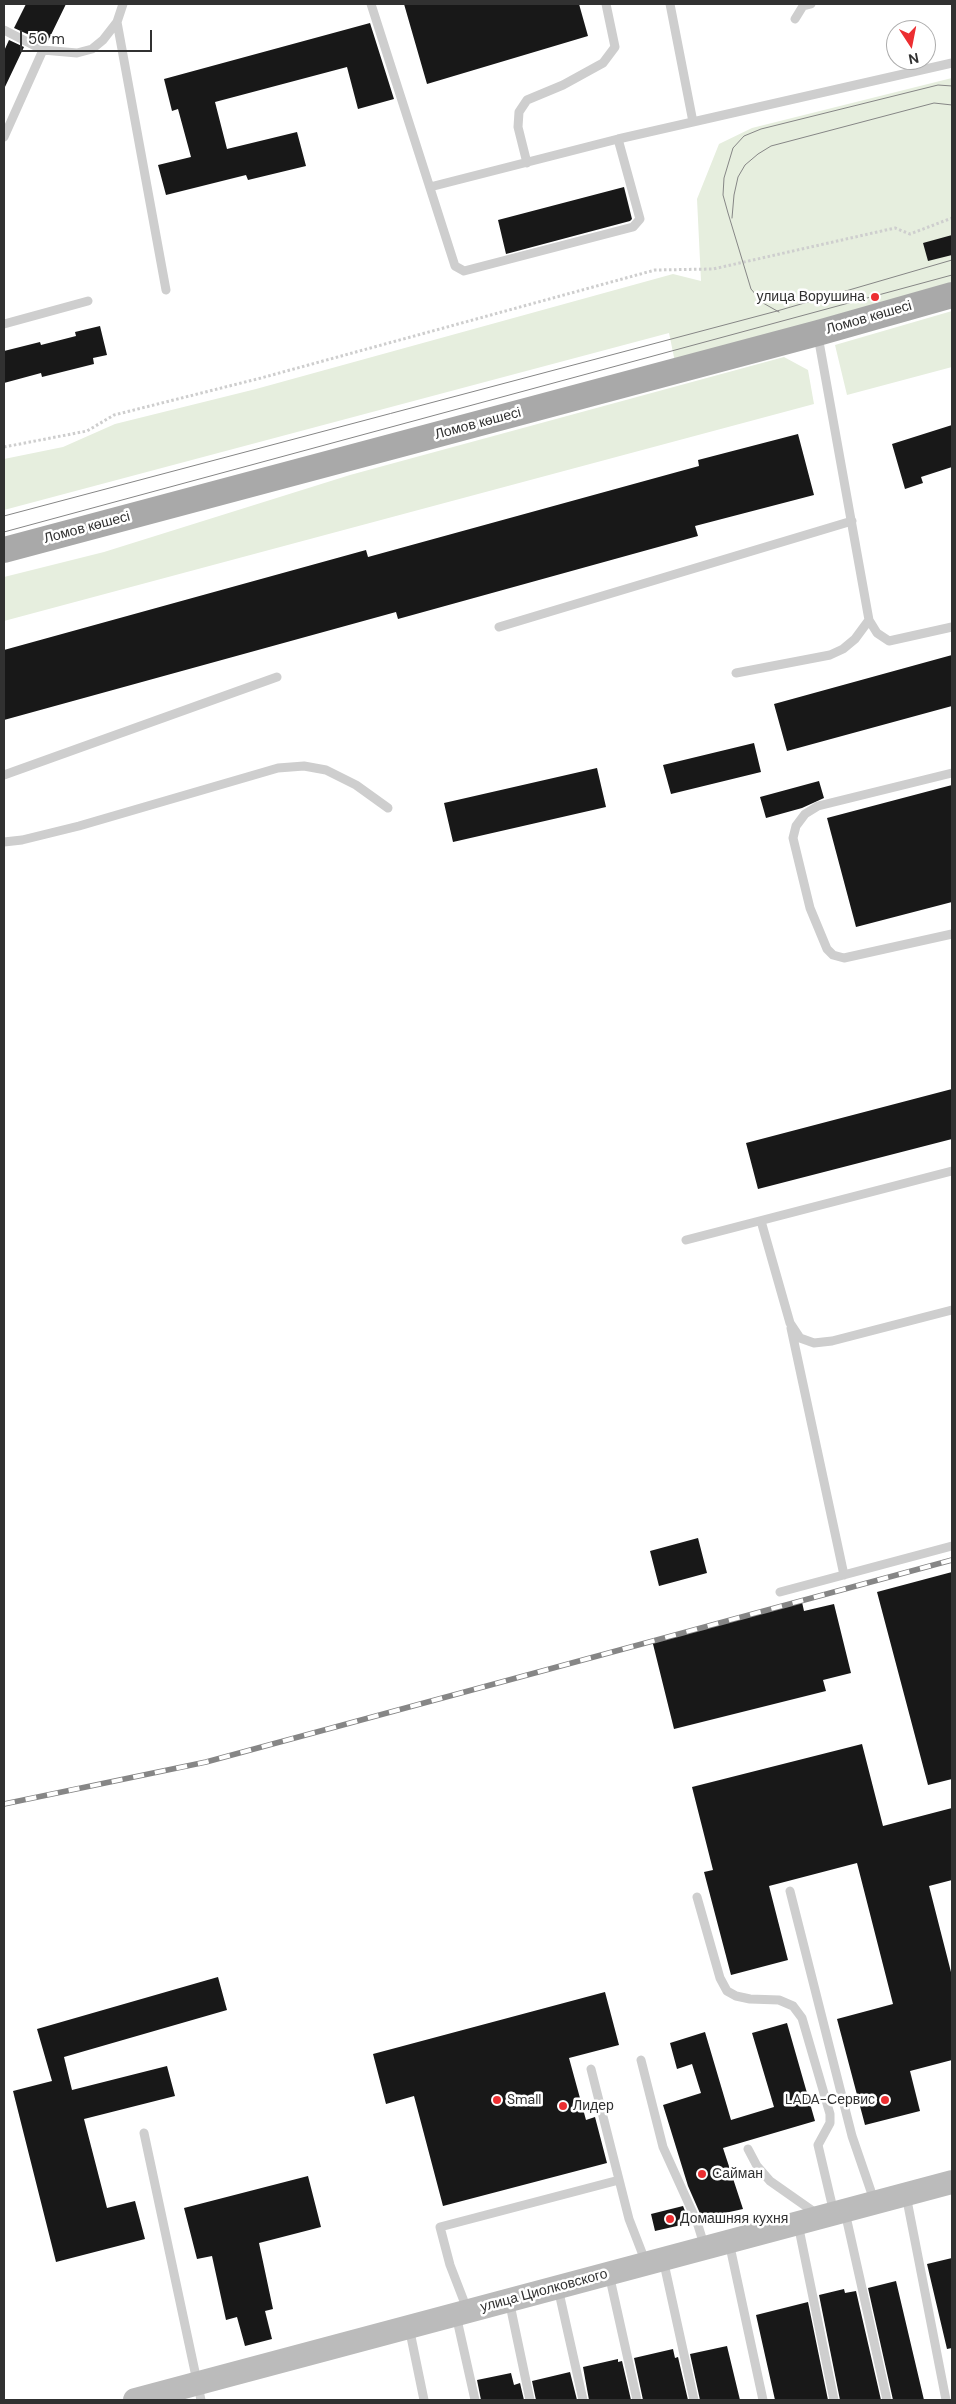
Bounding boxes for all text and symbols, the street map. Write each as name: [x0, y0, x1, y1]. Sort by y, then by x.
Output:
scale bar: [22, 20, 155, 52]
north arrow: [886, 20, 936, 70]
text: 50 m: [28, 29, 65, 49]
text: N: [907, 49, 920, 69]
place label: улица Ворушина: [756, 289, 865, 305]
marker: улица Ворушина: [869, 291, 881, 303]
street label: Ломов көшесі: [824, 298, 914, 338]
street label: Ломов көшесі: [433, 404, 523, 444]
street label: Ломов көшесі: [42, 508, 132, 548]
place label: Small: [507, 2092, 541, 2108]
place label: LADA-Сервис: [785, 2092, 875, 2108]
marker: Small: [491, 2094, 503, 2106]
marker: LADA-Сервис: [879, 2094, 891, 2106]
place label: Лидер: [573, 2098, 614, 2114]
marker: Лидер: [557, 2100, 569, 2112]
place label: Сайман: [712, 2166, 763, 2182]
marker: Сайман: [696, 2168, 708, 2180]
place label: Домашняя кухня: [680, 2211, 788, 2227]
marker: Домашняя кухня: [664, 2213, 676, 2225]
street label: улица Циолковского: [479, 2266, 609, 2316]

